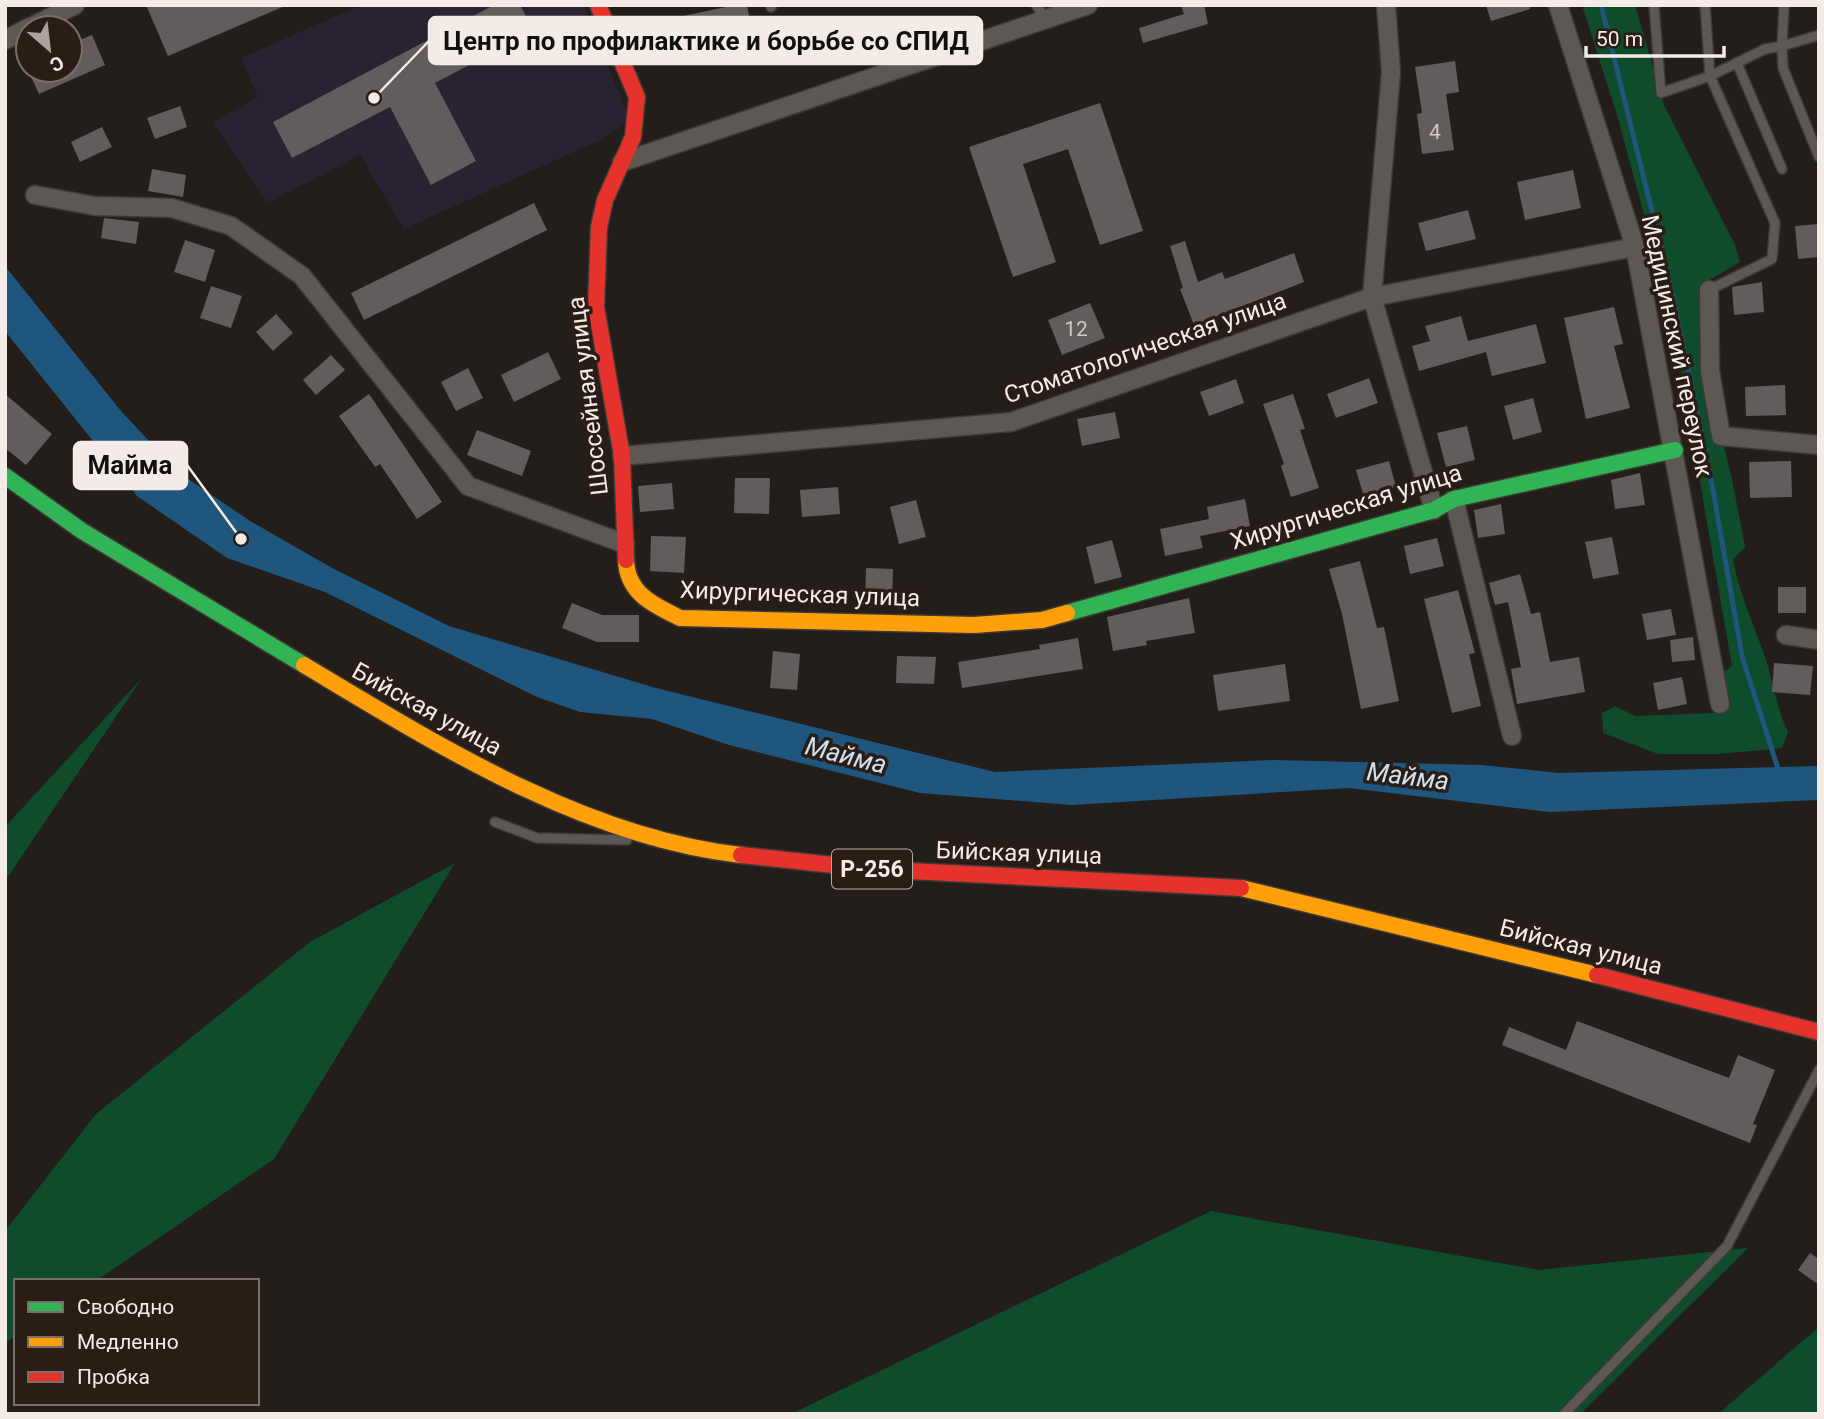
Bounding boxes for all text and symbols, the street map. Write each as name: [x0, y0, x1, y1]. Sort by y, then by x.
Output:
north arrow: [14, 14, 84, 84]
scale bar: [1586, 14, 1724, 58]
callout: Центр по профилактике и борьбе со СПИД: [429, 17, 982, 64]
text: Центр по профилактике и борьбе со СПИД: [443, 26, 969, 56]
text: 50 m: [1596, 27, 1643, 51]
text: С: [46, 50, 68, 77]
house number: 4: [1429, 120, 1441, 144]
street label: Медицинский переулок: [1636, 212, 1718, 480]
street label: Стоматологическая улица: [1000, 287, 1290, 409]
street label: Шоссейная улица: [562, 295, 614, 497]
house number: 12: [1064, 317, 1088, 341]
callout: Майма: [74, 442, 187, 489]
text: Майма: [87, 450, 173, 480]
street label: Хирургическая улица: [1227, 458, 1465, 556]
street label: Хирургическая улица: [679, 576, 921, 612]
street label: Бийская улица: [347, 656, 507, 762]
water label: Майма: [802, 730, 890, 780]
water label: Майма: [1365, 756, 1451, 796]
street label: Бийская улица: [935, 836, 1103, 870]
road number: Р-256: [832, 849, 912, 888]
street label: Бийская улица: [1497, 913, 1665, 981]
legend: [14, 1279, 259, 1405]
text: Свободно: [77, 1295, 174, 1319]
text: Медленно: [77, 1330, 179, 1354]
text: Пробка: [77, 1365, 150, 1389]

